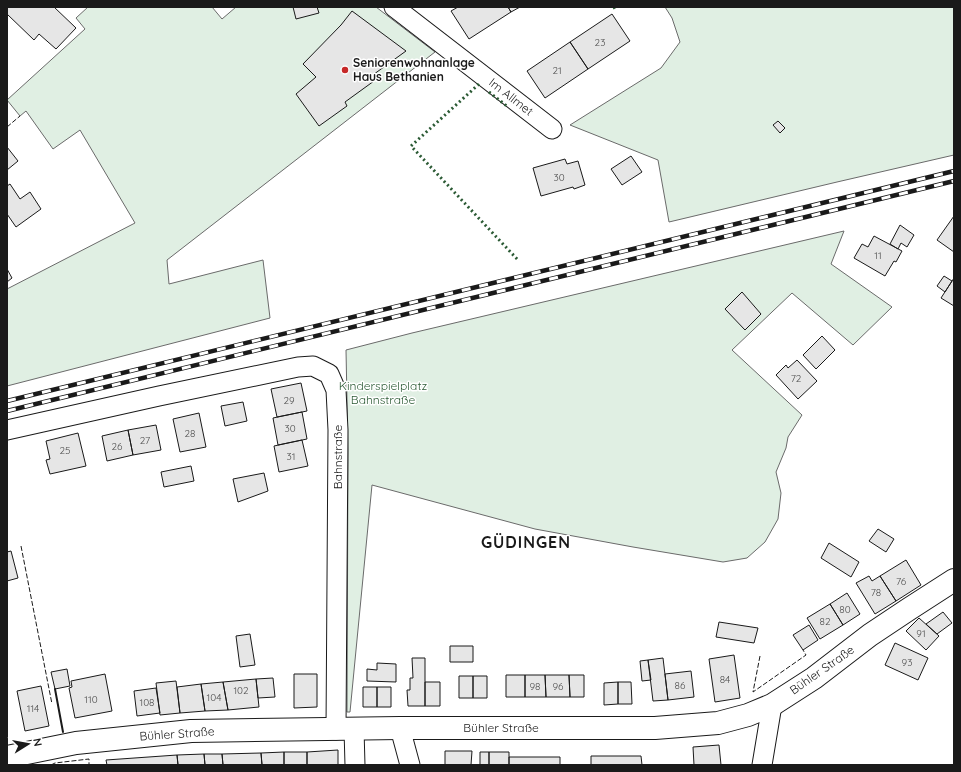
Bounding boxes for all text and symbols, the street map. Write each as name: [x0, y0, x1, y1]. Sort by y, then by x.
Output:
house number: 23: [595, 36, 605, 49]
place label: Seniorenwohnanlage Haus Bethanien: [353, 55, 475, 84]
house number: 21: [552, 64, 562, 77]
marker: Seniorenwohnanlage Haus Bethanien: [340, 65, 350, 75]
street label: Im Allmet: [486, 75, 537, 119]
house number: 30: [553, 171, 565, 184]
house number: 11: [874, 249, 882, 262]
house number: 72: [791, 372, 802, 385]
park label: Kinderspielplatz Bahnstraße: [339, 378, 427, 407]
house number: 29: [283, 394, 295, 407]
house number: 30: [284, 422, 296, 435]
street label: Bahnstraße: [330, 425, 345, 489]
house number: 28: [185, 427, 195, 440]
house number: 27: [140, 434, 150, 447]
house number: 26: [112, 440, 123, 453]
house number: 25: [60, 444, 71, 457]
house number: 31: [287, 450, 295, 463]
district label: GÜDINGEN: [481, 532, 571, 552]
house number: 76: [896, 575, 907, 588]
house number: 78: [871, 586, 881, 599]
house number: 80: [839, 603, 851, 616]
house number: 82: [820, 615, 831, 628]
house number: 91: [916, 627, 926, 640]
street label: Bühler Straße: [787, 642, 857, 697]
house number: 93: [902, 656, 912, 669]
house number: 84: [720, 673, 730, 686]
house number: 86: [675, 679, 686, 692]
house number: 98: [530, 680, 540, 693]
house number: 96: [553, 680, 564, 693]
house number: 102: [233, 684, 249, 697]
house number: 104: [207, 691, 221, 704]
house number: 110: [84, 693, 98, 706]
house number: 108: [139, 696, 155, 709]
house number: 114: [27, 702, 39, 715]
street label: Bühler Straße: [463, 720, 539, 735]
street label: Bühler Straße: [139, 723, 215, 744]
north arrow: [8, 724, 48, 764]
text: N: [30, 737, 45, 747]

